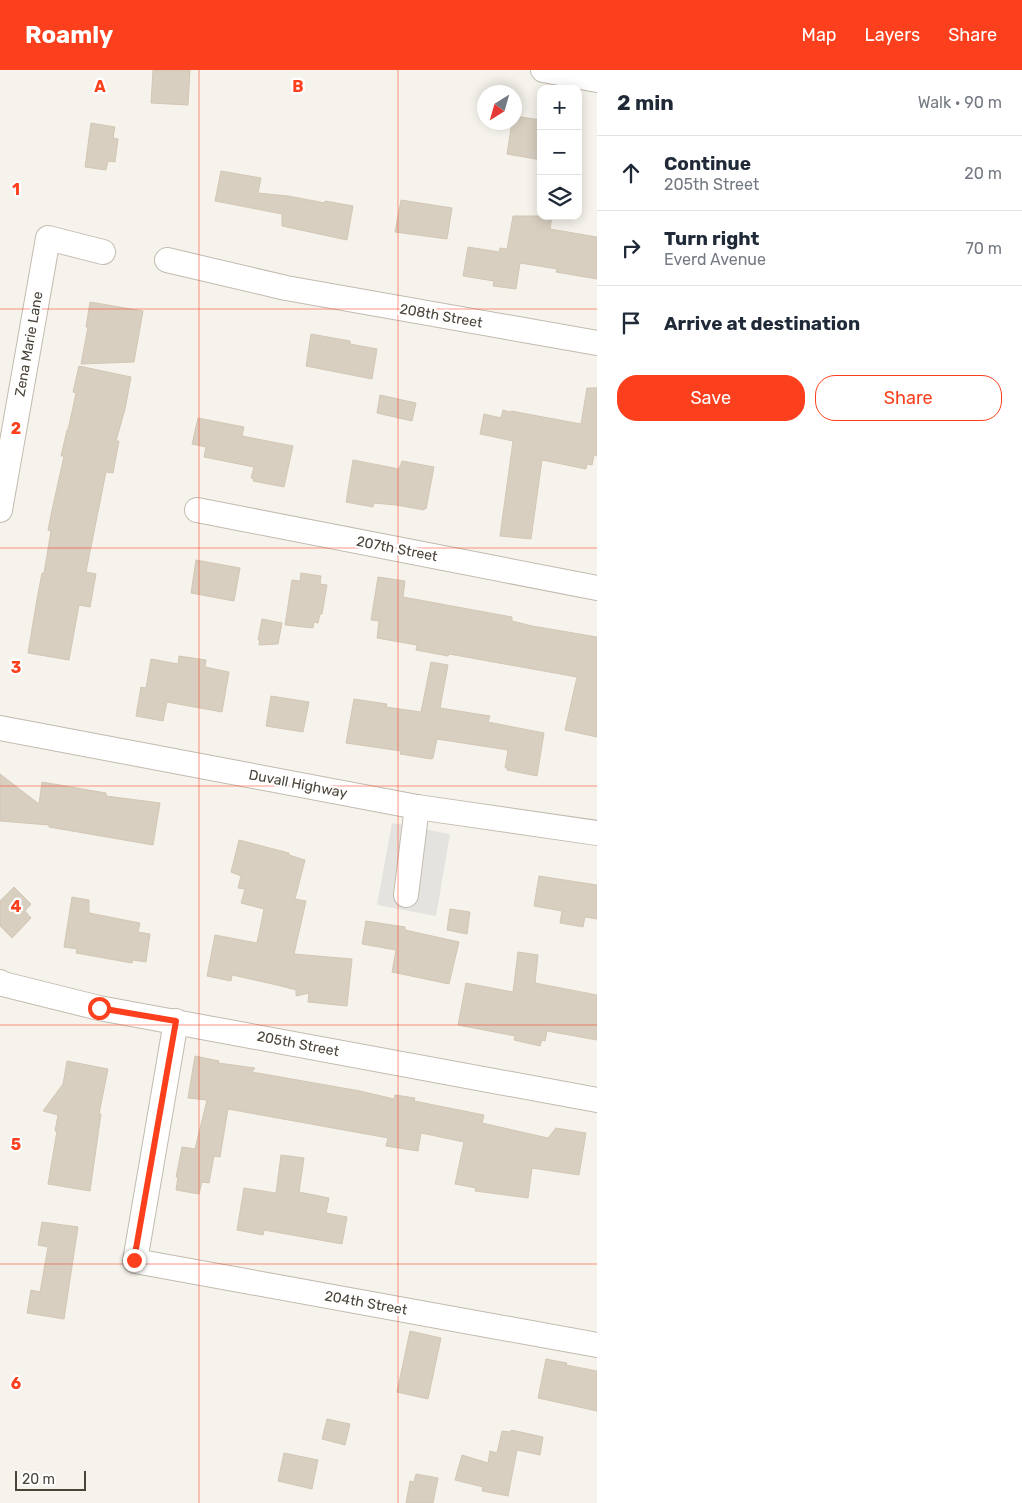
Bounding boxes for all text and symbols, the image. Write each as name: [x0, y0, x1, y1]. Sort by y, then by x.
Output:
text: Roamly: [25, 21, 113, 49]
text: Map: [802, 24, 837, 46]
text: Layers: [865, 24, 920, 46]
text: Share: [948, 24, 997, 46]
text: A: [94, 77, 106, 96]
text: B: [292, 77, 304, 96]
north arrow: [477, 85, 522, 130]
map controls: [537, 85, 582, 220]
button: +: [537, 85, 582, 130]
text: 2 min: [617, 90, 674, 115]
text: Walk · 90 m: [918, 93, 1002, 112]
button: −: [537, 130, 582, 175]
text: Continue: [664, 152, 751, 175]
icon: ahead: [617, 159, 645, 187]
text: 20 m: [964, 164, 1002, 183]
button: layers: [537, 175, 582, 220]
text: 205th Street: [664, 175, 759, 194]
text: 1: [12, 180, 20, 199]
text: Turn right: [664, 227, 759, 250]
icon: right: [617, 234, 645, 262]
text: 70 m: [965, 239, 1002, 258]
text: Everd Avenue: [664, 250, 766, 269]
street label: Zena Marie Lane: [11, 290, 47, 398]
street label: 208th Street: [398, 300, 484, 332]
icon: arrive: [617, 309, 645, 337]
text: Arrive at destination: [664, 312, 860, 335]
button: Save: [617, 375, 805, 421]
button: Share: [815, 375, 1002, 421]
text: 2: [11, 419, 21, 438]
street label: 207th Street: [355, 533, 439, 565]
text: 3: [11, 658, 21, 677]
street label: Duvall Highway: [247, 766, 349, 802]
text: 4: [11, 897, 22, 916]
route start: [88, 997, 111, 1020]
street label: 205th Street: [255, 1028, 341, 1060]
text: 5: [11, 1135, 21, 1154]
route end: [123, 1249, 146, 1272]
street label: 204th Street: [323, 1287, 409, 1319]
text: 6: [11, 1374, 21, 1393]
scale bar: [15, 1468, 86, 1491]
text: 20 m: [22, 1471, 55, 1488]

